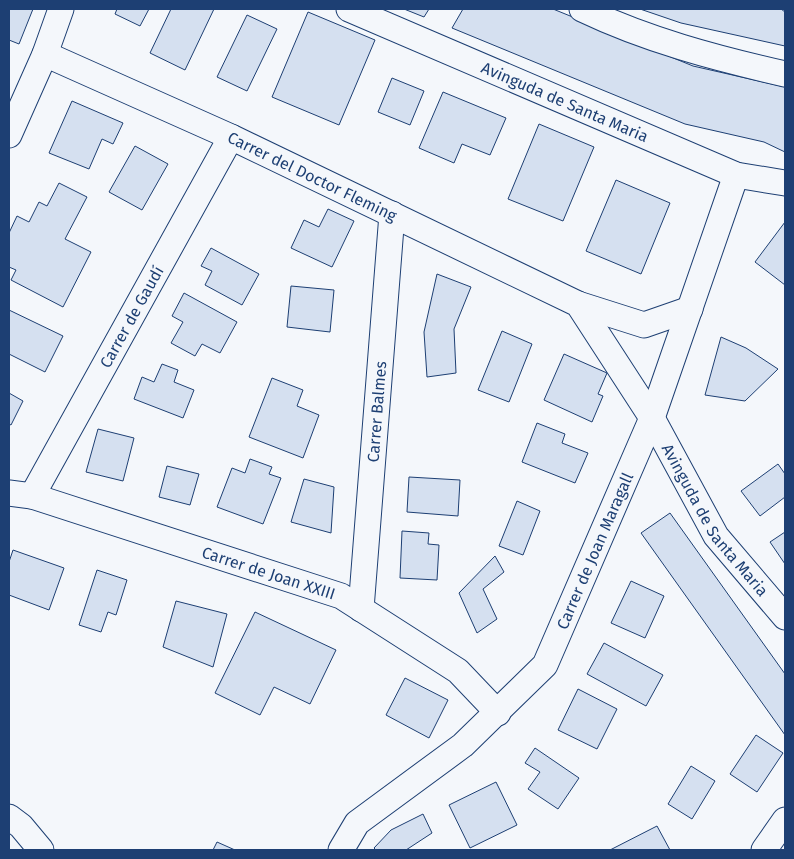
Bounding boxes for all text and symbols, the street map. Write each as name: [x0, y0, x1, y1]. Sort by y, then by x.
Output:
street label: Avinguda de Santa Maria: [479, 58, 651, 146]
street label: Carrer del Doctor Fleming: [225, 127, 401, 225]
street label: Carrer de Gaudí: [96, 262, 167, 371]
street label: Carrer Balmes: [363, 360, 390, 463]
street label: Avinguda de Santa Maria: [658, 440, 772, 600]
street label: Carrer de Joan Maragall: [552, 469, 637, 632]
street label: Carrer de Joan XXIII: [200, 542, 338, 603]

